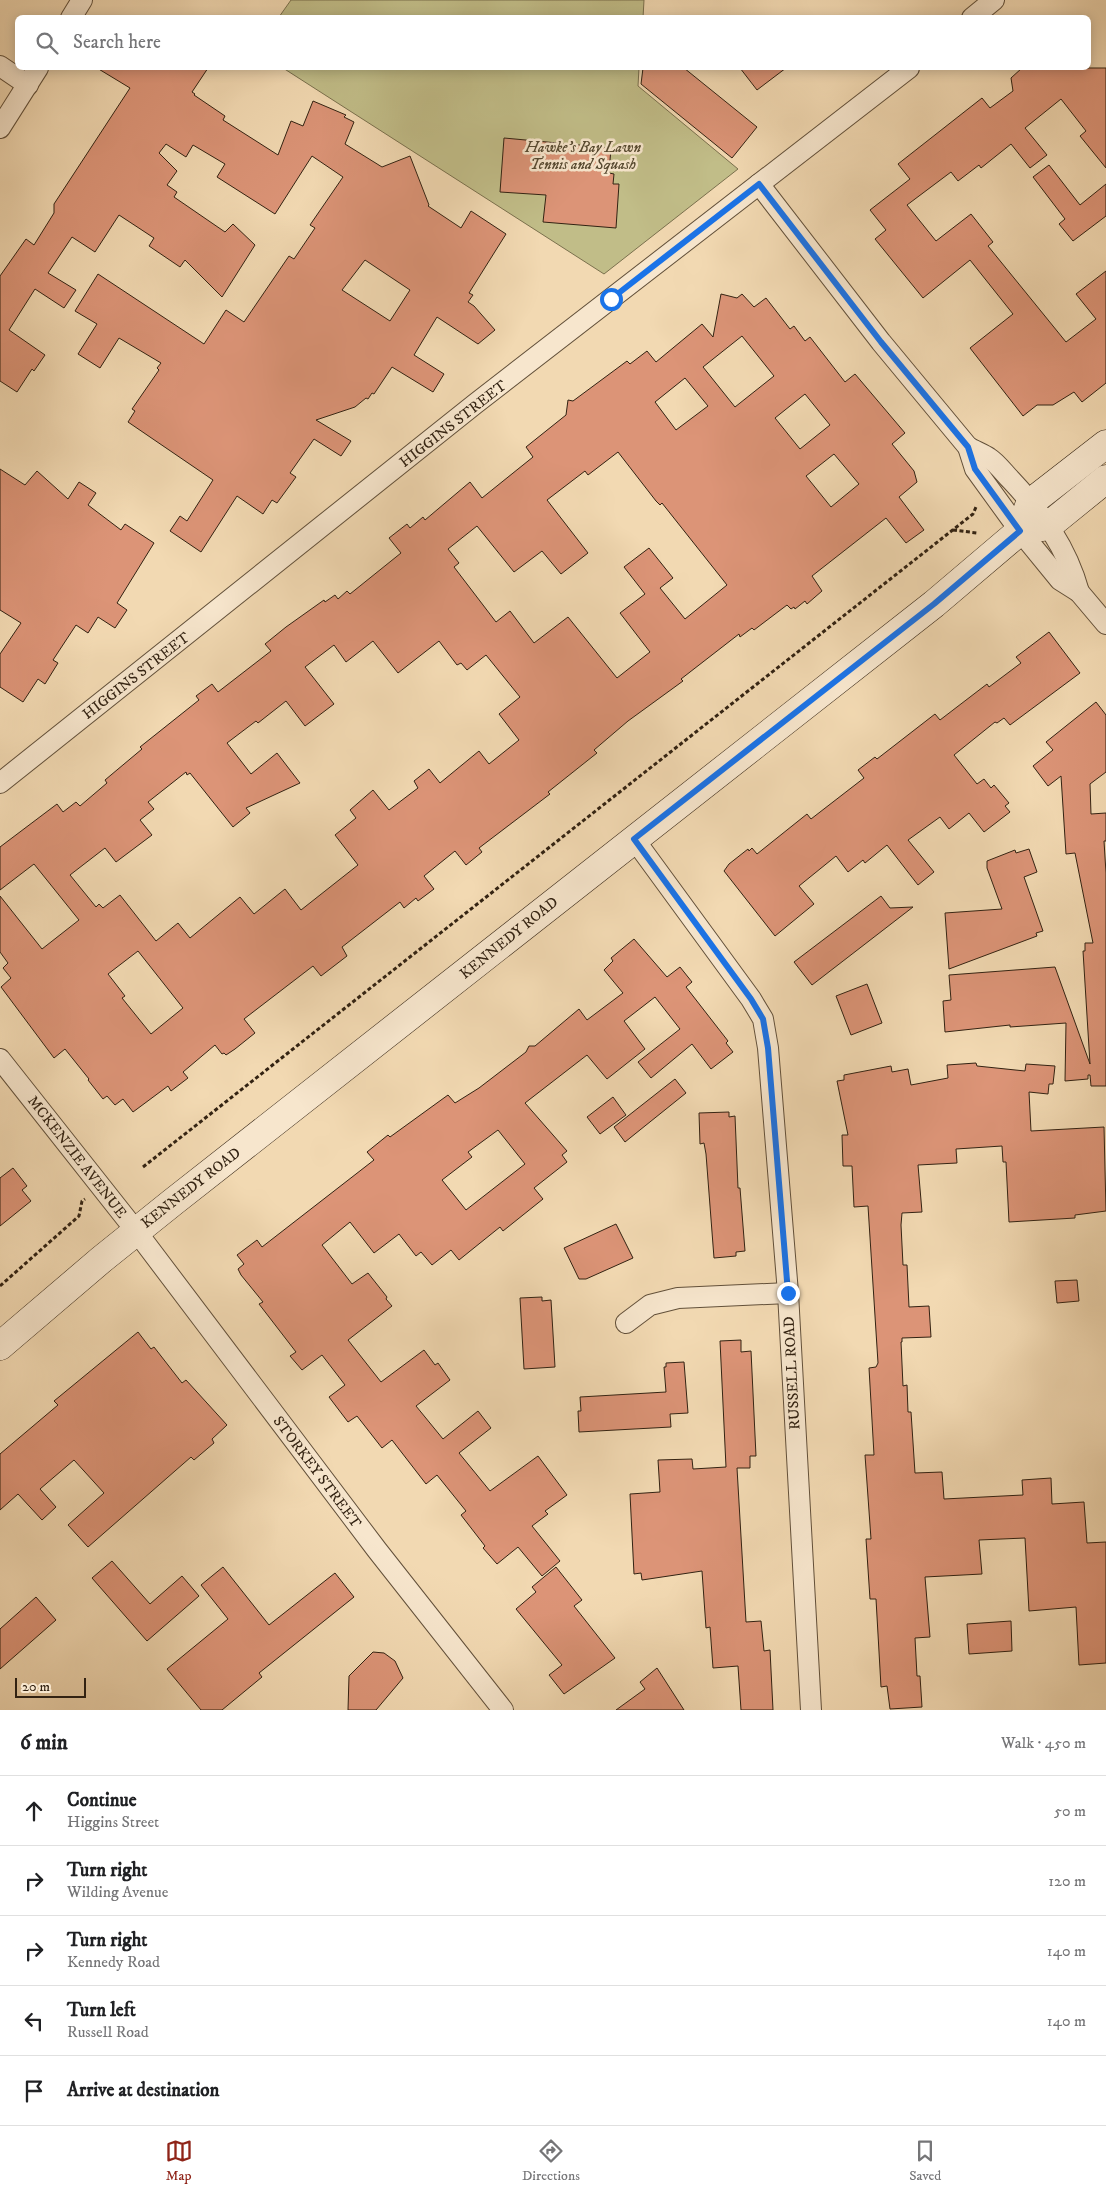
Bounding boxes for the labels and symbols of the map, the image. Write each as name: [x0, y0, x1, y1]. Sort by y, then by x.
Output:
park label: Hawke's Bay Lawn Tennis and Squash: [524, 138, 641, 174]
route start: [600, 288, 623, 311]
street label: HIGGINS STREET: [396, 376, 511, 472]
street label: HIGGINS STREET: [79, 628, 194, 724]
street label: KENNEDY ROAD: [456, 893, 562, 983]
street label: MCKENZIE AVENUE: [23, 1092, 131, 1222]
street label: KENNEDY ROAD: [137, 1143, 245, 1233]
route end: [777, 1282, 800, 1305]
street label: RUSSELL ROAD: [780, 1316, 804, 1430]
street label: STORKEY STREET: [269, 1412, 366, 1532]
scale bar: [15, 1675, 86, 1698]

